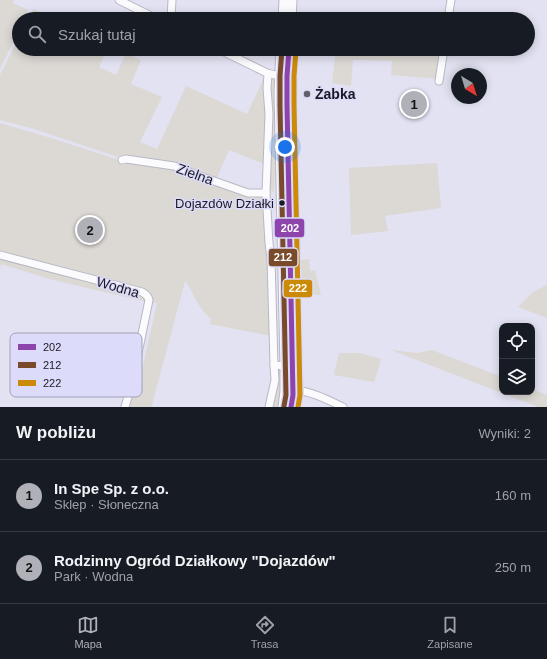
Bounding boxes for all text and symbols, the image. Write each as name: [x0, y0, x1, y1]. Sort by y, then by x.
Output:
search box: [12, 12, 535, 56]
icon: search: [26, 23, 48, 45]
text: Szukaj tutaj: [58, 26, 136, 43]
north arrow: [451, 68, 487, 104]
place label: Żabka: [315, 86, 356, 102]
marker: Żabka: [302, 89, 312, 99]
pin: 1: [401, 89, 427, 119]
your location: [275, 137, 295, 157]
street label: Zielna: [174, 160, 216, 188]
place label: Dojazdów Działki: [175, 196, 274, 211]
marker: Dojazdów Działki: [277, 198, 287, 208]
pin: 2: [77, 215, 103, 245]
line badge: 202: [274, 218, 305, 238]
text: 202: [281, 222, 299, 234]
line badge: 212: [268, 248, 298, 267]
text: 212: [274, 251, 292, 263]
street label: Wodna: [95, 273, 142, 301]
line badge: 222: [283, 279, 313, 298]
text: 222: [289, 282, 307, 294]
map controls: [499, 323, 535, 395]
button: locate: [499, 323, 535, 359]
legend: [10, 333, 142, 397]
text: 202: [43, 341, 61, 353]
text: 212: [43, 359, 61, 371]
button: layers: [499, 359, 535, 395]
text: 222: [43, 377, 61, 389]
text: W pobliżu: [16, 423, 96, 442]
text: Wyniki: 2: [478, 426, 531, 441]
text: In Spe Sp. z o.o.: [54, 480, 169, 497]
text: 1: [25, 488, 33, 503]
text: 160 m: [495, 488, 531, 503]
text: Sklep · Słoneczna: [54, 497, 159, 512]
text: Rodzinny Ogród Działkowy "Dojazdów": [54, 552, 336, 569]
text: 2: [25, 560, 33, 575]
text: 250 m: [495, 560, 531, 575]
text: Park · Wodna: [54, 569, 133, 584]
tab: Mapa: [74, 614, 102, 650]
tab: Trasa: [251, 614, 278, 650]
tab: Zapisane: [427, 614, 473, 650]

